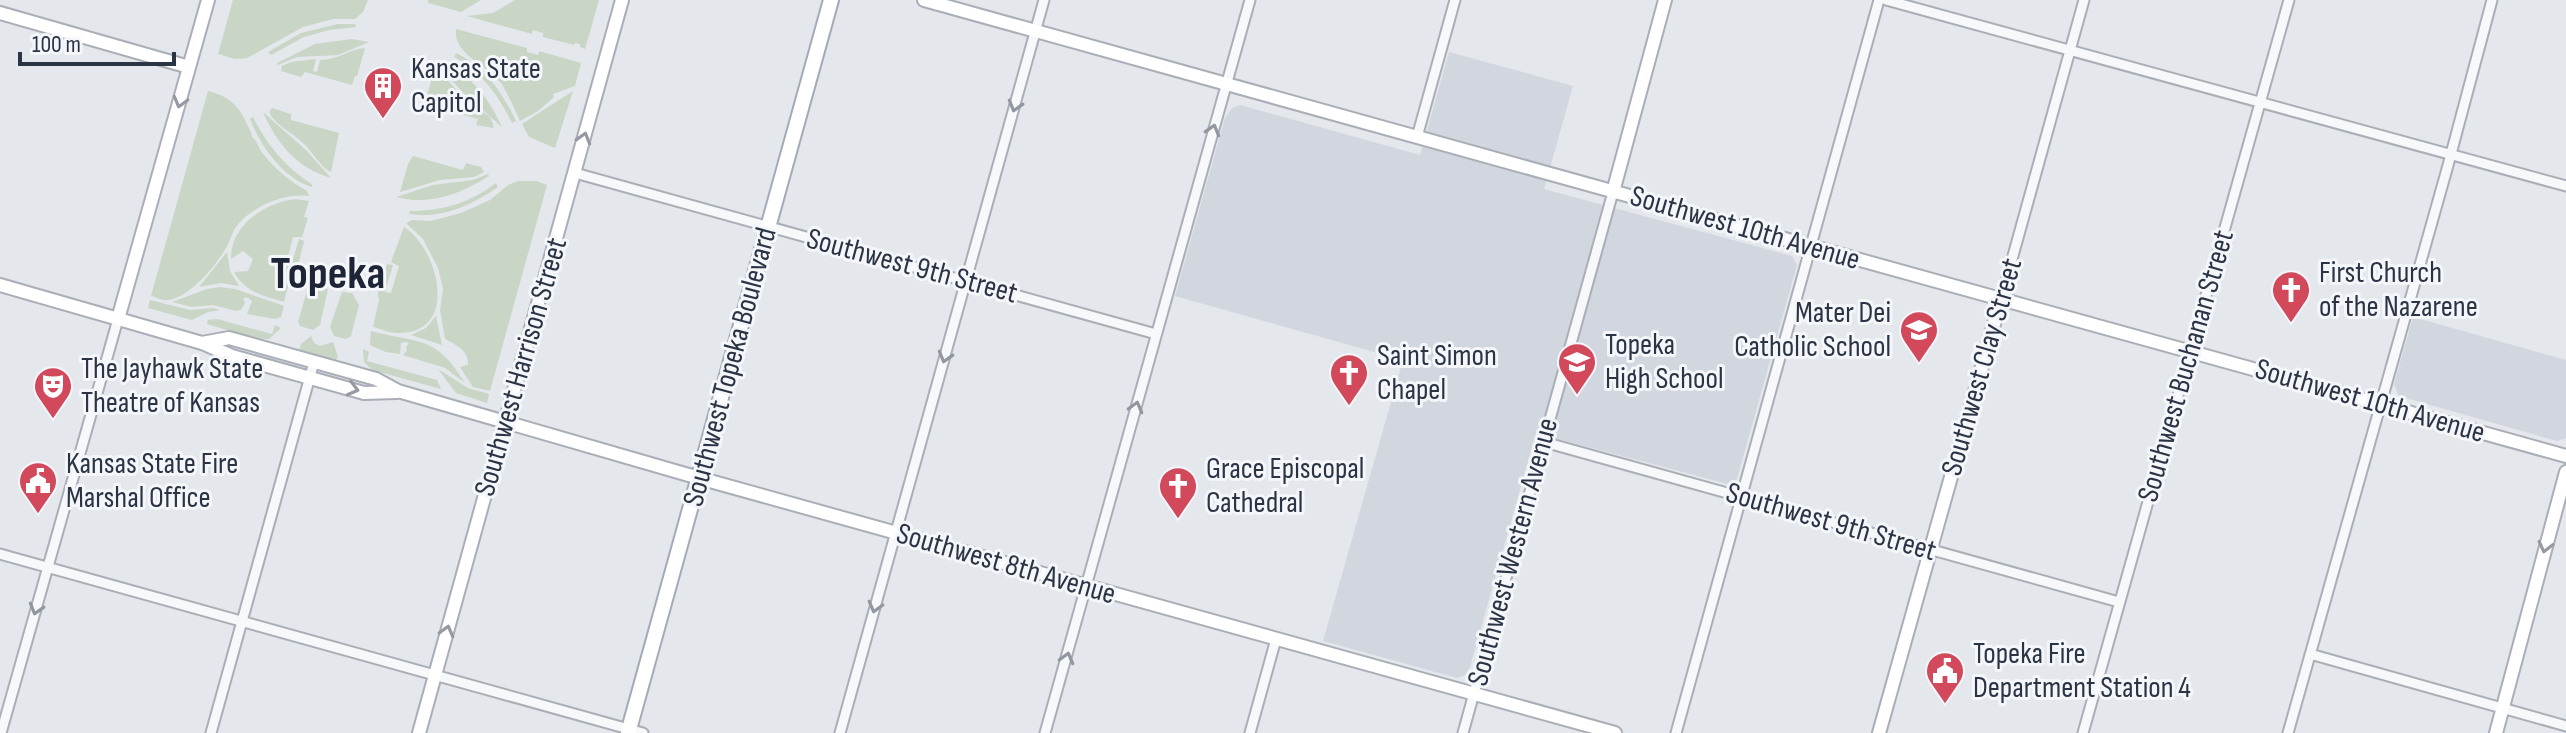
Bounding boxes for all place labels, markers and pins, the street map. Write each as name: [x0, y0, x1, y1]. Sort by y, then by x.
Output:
place label: Kansas State Capitol: [411, 51, 541, 121]
building icon: Kansas State Capitol: [362, 65, 404, 120]
place label: First Church of the Nazarene: [2319, 255, 2478, 325]
church icon: First Church of the Nazarene: [2270, 269, 2312, 324]
place label: Mater Dei Catholic School: [1734, 295, 1891, 365]
school or university icon: Mater Dei Catholic School: [1898, 309, 1940, 364]
place label: Topeka High School: [1605, 327, 1724, 397]
place label: Saint Simon Chapel: [1377, 338, 1497, 408]
school or university icon: Topeka High School: [1556, 341, 1598, 396]
place label: The Jayhawk State Theatre of Kansas: [81, 351, 263, 421]
church icon: Saint Simon Chapel: [1328, 352, 1370, 407]
theatre icon: The Jayhawk State Theatre of Kansas: [32, 365, 74, 420]
place label: Kansas State Fire Marshal Office: [66, 446, 238, 516]
place label: Grace Episcopal Cathedral: [1206, 451, 1364, 521]
public building icon: Kansas State Fire Marshal Office: [17, 460, 59, 515]
church icon: Grace Episcopal Cathedral: [1157, 465, 1199, 520]
place label: Topeka Fire Department Station 4: [1973, 636, 2191, 706]
public building icon: Topeka Fire Department Station 4: [1924, 650, 1966, 705]

